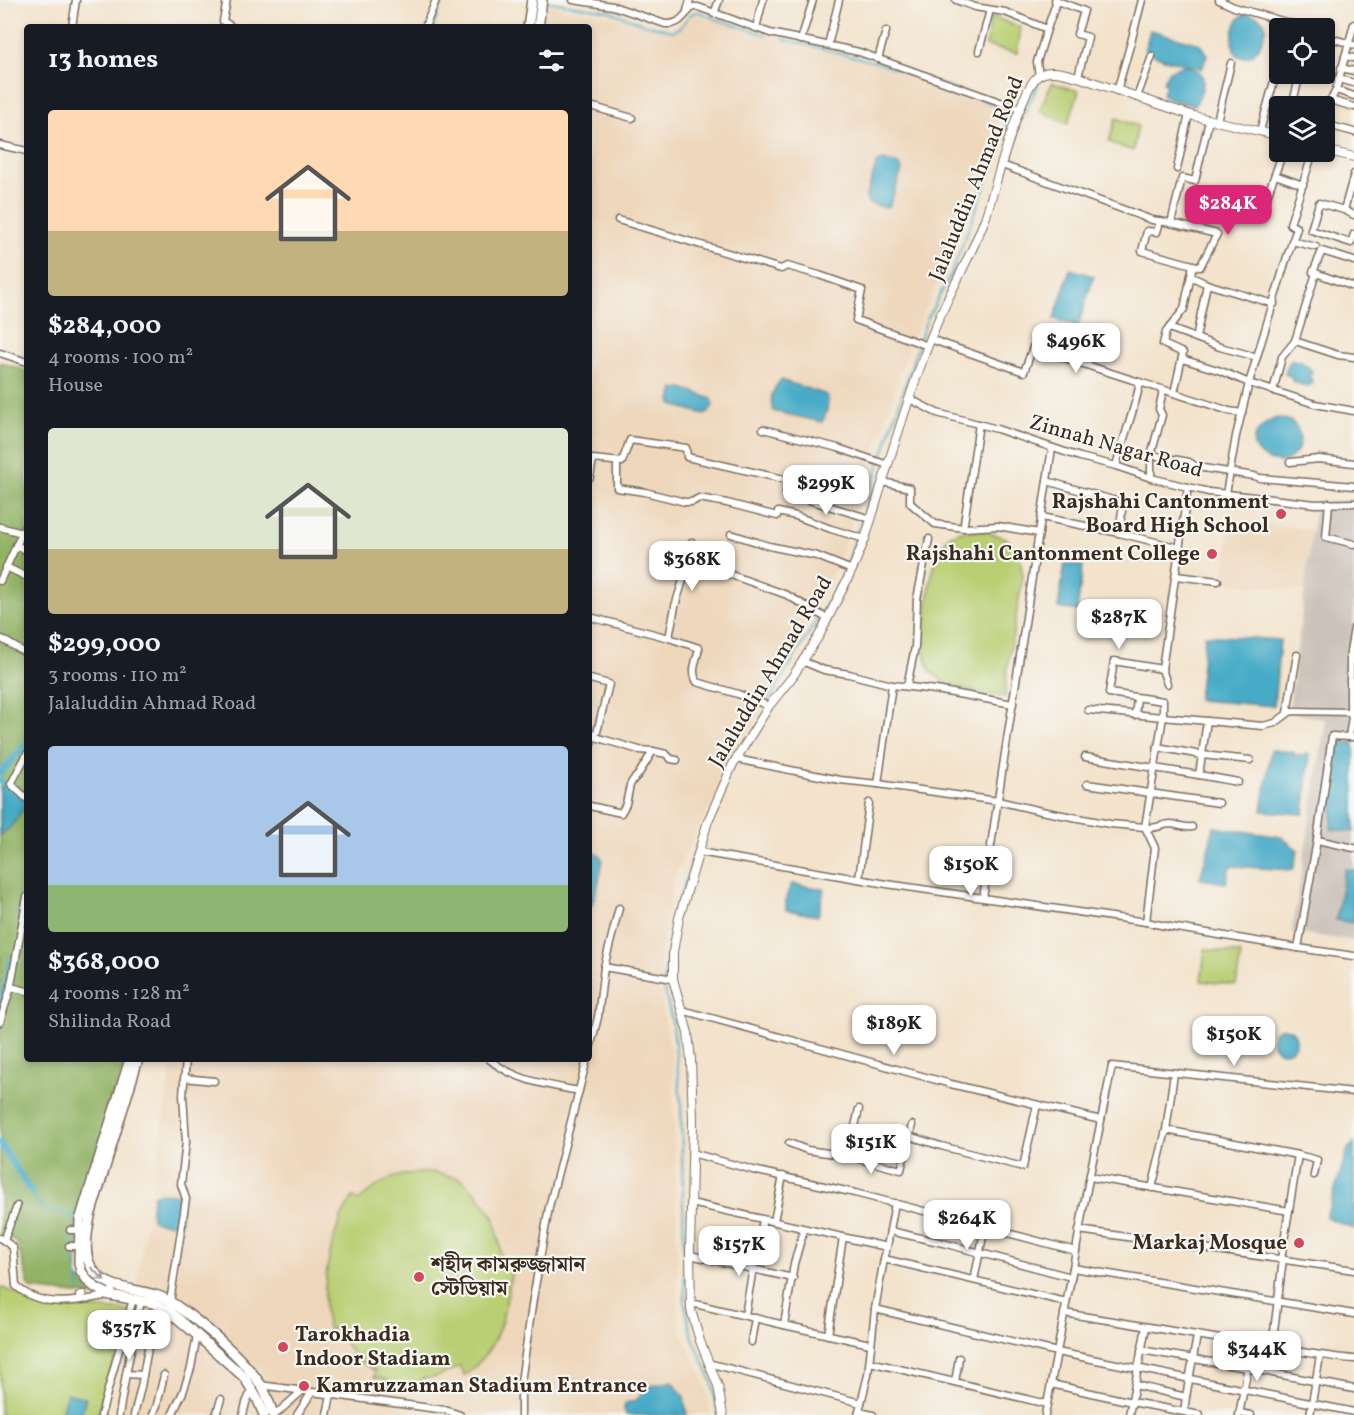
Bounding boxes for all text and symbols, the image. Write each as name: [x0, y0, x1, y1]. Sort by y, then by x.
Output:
map controls: [1269, 18, 1335, 162]
button: locate: [1269, 18, 1335, 84]
text: 13 homes: [48, 42, 158, 78]
icon: filters: [535, 44, 568, 77]
street label: Jalaluddin Ahmad Road: [923, 72, 1031, 286]
button: layers: [1269, 96, 1335, 162]
icon: home: [254, 149, 362, 257]
pin: $284K: [1186, 185, 1270, 236]
text: $284K: [1199, 190, 1257, 218]
text: $284,000: [48, 308, 161, 344]
pin: $496K: [1034, 323, 1118, 374]
text: $496K: [1046, 328, 1106, 356]
text: 4 rooms · 100 m²: [48, 344, 193, 372]
text: House: [48, 372, 103, 400]
street label: Zinnah Nagar Road: [1026, 408, 1206, 486]
pin: $299K: [784, 465, 868, 516]
icon: home: [254, 467, 362, 575]
text: $299K: [797, 470, 855, 498]
place label: Rajshahi Cantonment Board High School: [1052, 488, 1269, 541]
marker: Rajshahi Cantonment Board High School: [1274, 507, 1288, 521]
place label: Rajshahi Cantonment College: [906, 540, 1200, 569]
pin: $368K: [650, 541, 734, 592]
text: $368K: [663, 546, 721, 574]
marker: Rajshahi Cantonment College: [1205, 547, 1219, 561]
street label: Jalaluddin Ahmad Road: [702, 571, 840, 773]
pin: $287K: [1077, 599, 1161, 650]
text: $287K: [1091, 604, 1147, 632]
text: $299,000: [48, 626, 161, 662]
text: 3 rooms · 110 m²: [48, 662, 187, 690]
text: Jalaluddin Ahmad Road: [48, 690, 256, 718]
icon: home: [254, 785, 362, 893]
pin: $150K: [929, 846, 1013, 897]
text: $150K: [943, 851, 999, 879]
text: $368,000: [48, 944, 160, 980]
text: 4 rooms · 128 m²: [48, 980, 190, 1008]
pin: $189K: [852, 1005, 936, 1056]
text: Shilinda Road: [48, 1008, 171, 1036]
text: $189K: [866, 1010, 922, 1038]
pin: $150K: [1192, 1016, 1276, 1067]
text: $150K: [1206, 1021, 1262, 1049]
pin: $151K: [829, 1124, 913, 1175]
text: $151K: [845, 1129, 897, 1157]
pin: $264K: [925, 1200, 1009, 1251]
text: $264K: [938, 1205, 996, 1233]
pin: $157K: [697, 1226, 781, 1277]
place label: Markaj Mosque: [1133, 1229, 1287, 1258]
text: $157K: [713, 1231, 765, 1259]
marker: Markaj Mosque: [1292, 1236, 1306, 1250]
place label: শহীদ কামরুজ্জামান স্টেডিয়াম: [430, 1251, 587, 1304]
one-way arrow: [91, 1267, 106, 1281]
marker: শহীদ কামরুজ্জামান স্টেডিয়াম: [412, 1270, 426, 1284]
pin: $357K: [87, 1310, 171, 1361]
text: $357K: [101, 1315, 157, 1343]
place label: Tarokhadia Indoor Stadiam: [295, 1321, 450, 1374]
pin: $344K: [1215, 1331, 1299, 1382]
text: $344K: [1227, 1336, 1287, 1364]
marker: Tarokhadia Indoor Stadiam: [276, 1340, 290, 1354]
place label: Kamruzzaman Stadium Entrance: [316, 1372, 647, 1401]
marker: Kamruzzaman Stadium Entrance: [297, 1379, 311, 1393]

